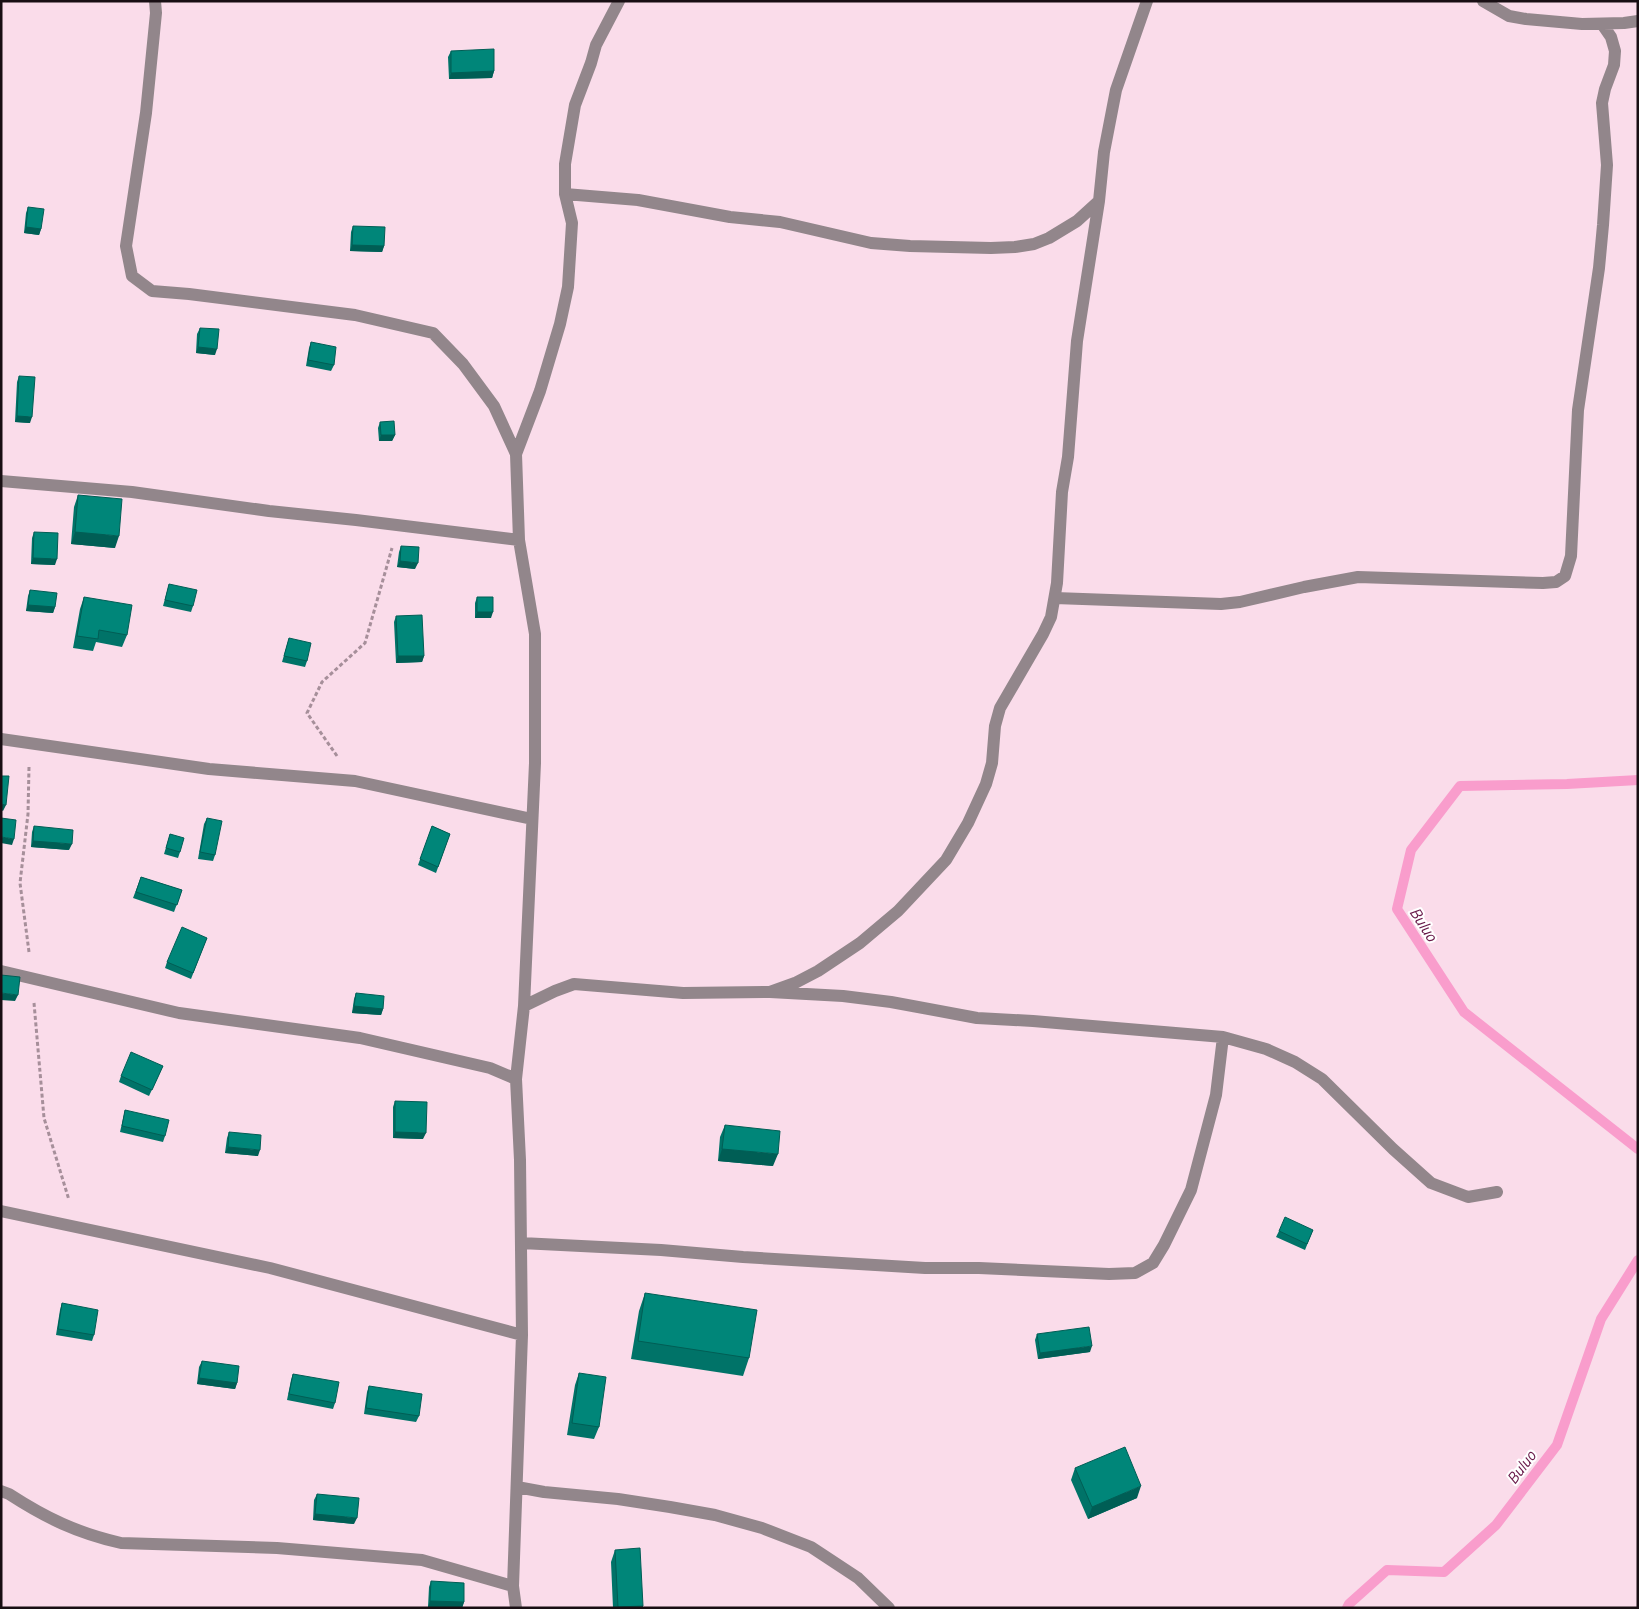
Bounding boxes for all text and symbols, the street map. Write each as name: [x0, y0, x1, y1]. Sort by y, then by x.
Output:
water label: Buluo: [1404, 902, 1445, 947]
water label: Buluo: [1500, 1444, 1542, 1489]

